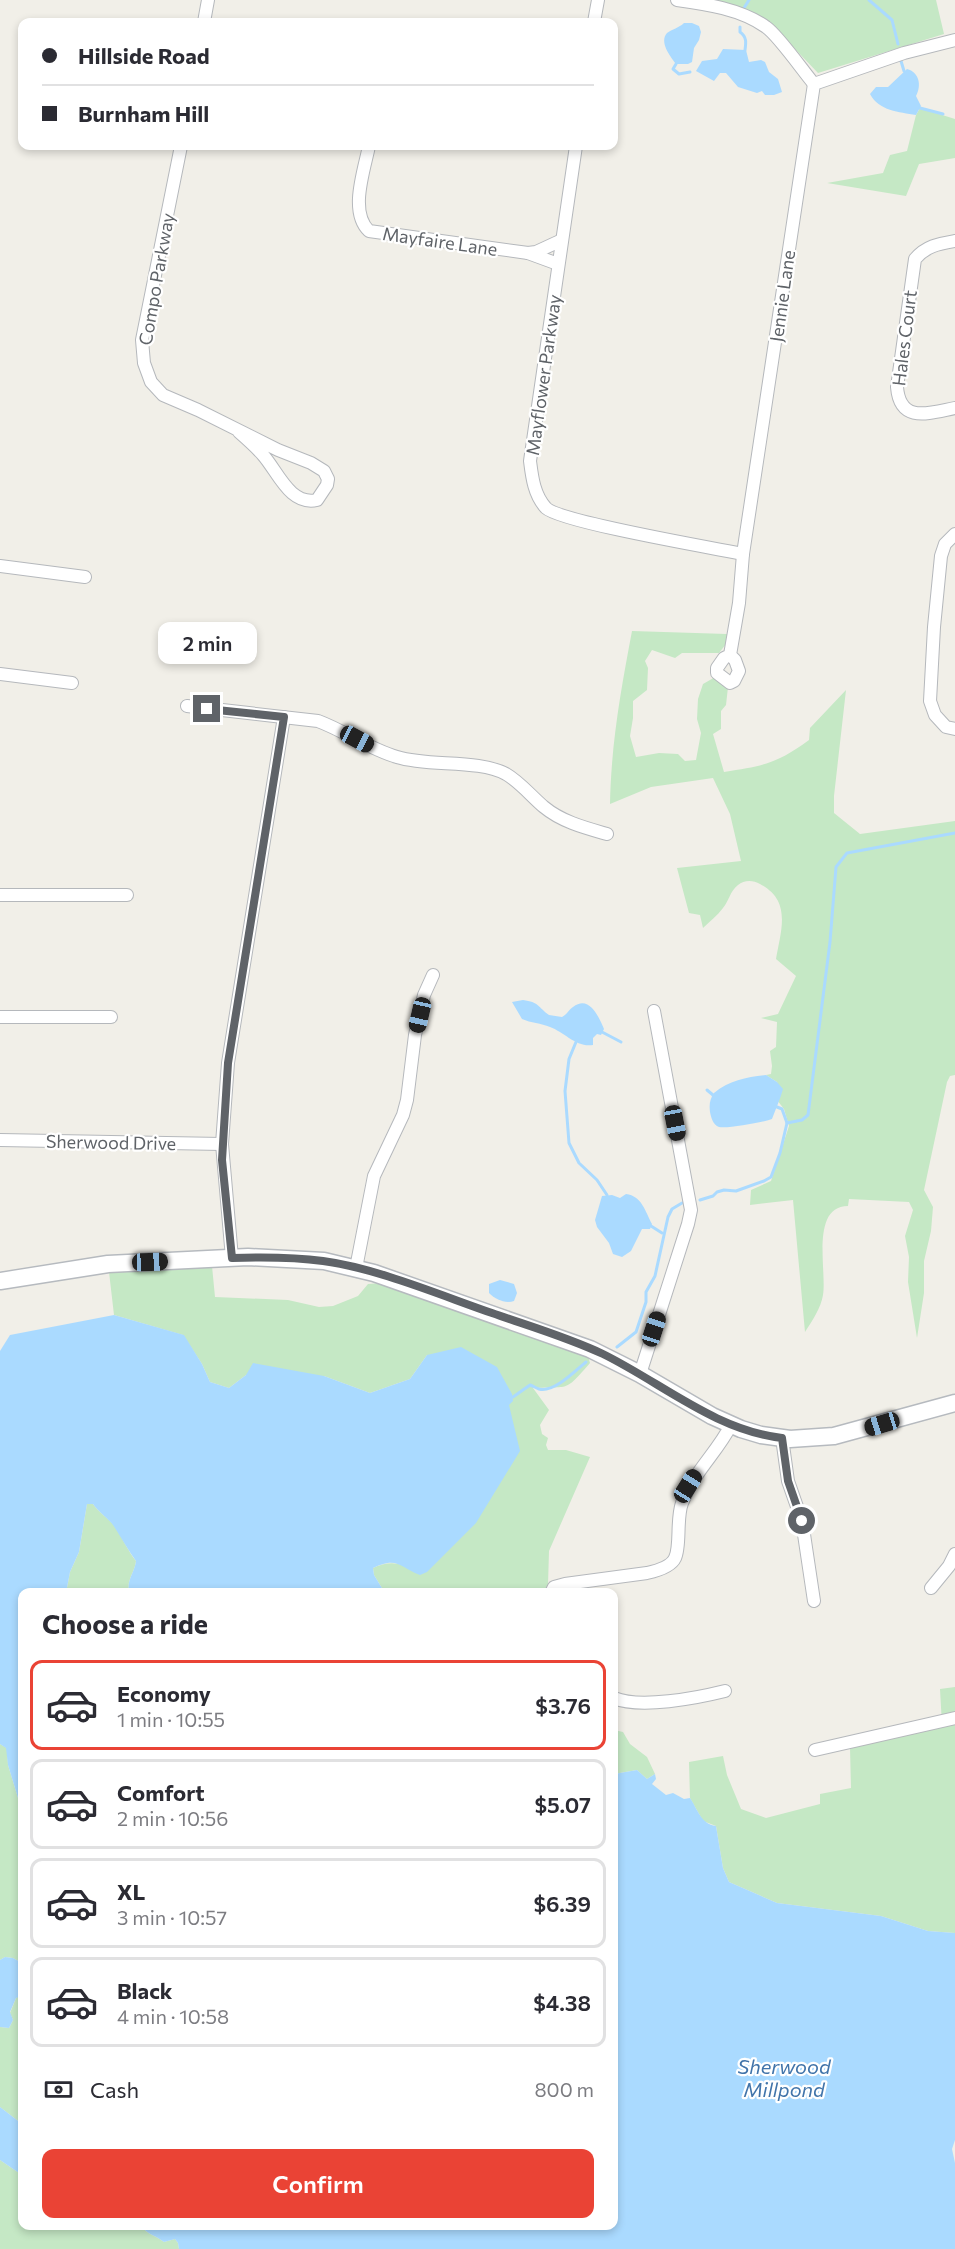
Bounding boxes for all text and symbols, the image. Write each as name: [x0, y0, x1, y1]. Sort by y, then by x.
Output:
text: Hillside Road: [78, 42, 210, 69]
text: Burnham Hill: [78, 100, 209, 127]
street label: Compo Parkway: [134, 211, 178, 347]
street label: Mayfaire Lane: [381, 222, 499, 260]
street label: Jennie Lane: [765, 249, 799, 343]
street label: Hales Court: [887, 289, 921, 387]
street label: Mayflower Parkway: [521, 293, 565, 457]
callout: 2 min: [158, 622, 256, 664]
text: 2 min: [183, 631, 232, 655]
route end: [193, 695, 220, 722]
car: [337, 723, 377, 755]
car: [407, 995, 433, 1035]
car: [663, 1104, 687, 1142]
street label: Sherwood Drive: [46, 1130, 176, 1154]
car: [132, 1252, 168, 1272]
car: [640, 1309, 668, 1349]
car: [862, 1410, 902, 1438]
car: [671, 1466, 705, 1506]
route start: [788, 1507, 815, 1534]
text: Choose a ride: [42, 1607, 208, 1640]
icon: car: [45, 1678, 99, 1732]
text: Economy: [117, 1680, 211, 1707]
text: $3.76: [535, 1692, 591, 1719]
text: 1 min · 10:55: [117, 1707, 225, 1731]
icon: car: [45, 1777, 99, 1831]
text: Comfort: [117, 1779, 205, 1806]
text: $5.07: [534, 1791, 591, 1818]
text: 2 min · 10:56: [117, 1806, 228, 1830]
icon: car: [45, 1876, 99, 1930]
text: XL: [117, 1878, 145, 1905]
text: $6.39: [533, 1890, 591, 1917]
text: 3 min · 10:57: [117, 1905, 227, 1929]
icon: car: [45, 1975, 99, 2029]
text: Black: [117, 1977, 172, 2004]
text: $4.38: [533, 1989, 591, 2016]
text: 4 min · 10:58: [117, 2004, 229, 2028]
water label: Sherwood Millpond: [738, 2054, 832, 2101]
icon: cash: [42, 2073, 75, 2106]
text: Cash: [90, 2076, 139, 2103]
text: 800 m: [534, 2077, 594, 2101]
button: Confirm: [42, 2149, 594, 2218]

